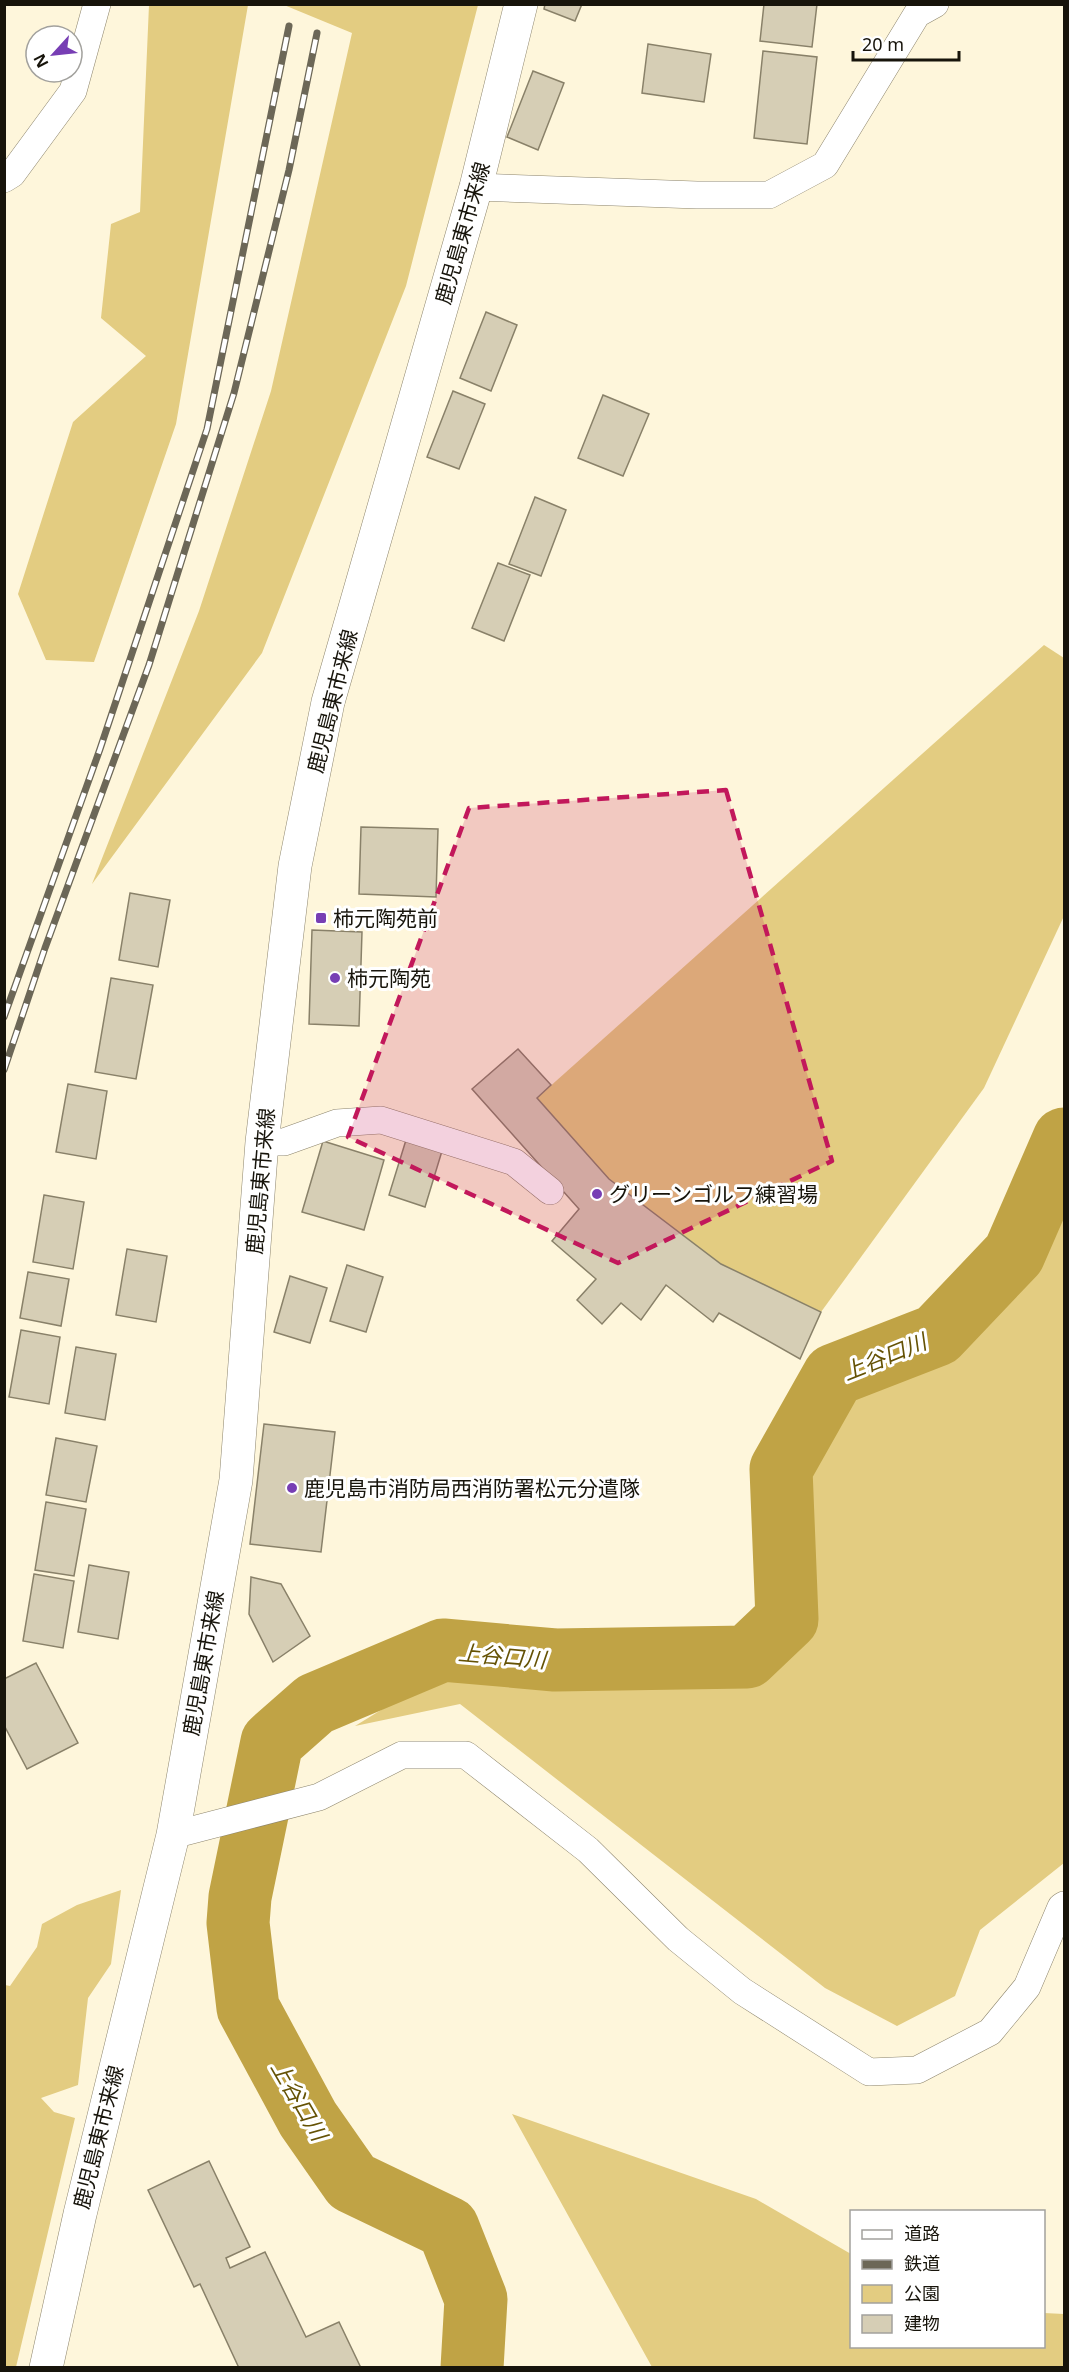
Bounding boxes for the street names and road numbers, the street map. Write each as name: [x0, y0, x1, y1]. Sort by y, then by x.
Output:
street label: 鹿児島東市来線: [428, 158, 496, 308]
street label: 鹿児島東市来線: [301, 626, 363, 776]
street label: 鹿児島東市来線: [240, 1107, 280, 1255]
street label: 鹿児島東市来線: [176, 1588, 230, 1738]
street label: 鹿児島東市来線: [67, 2062, 129, 2212]

